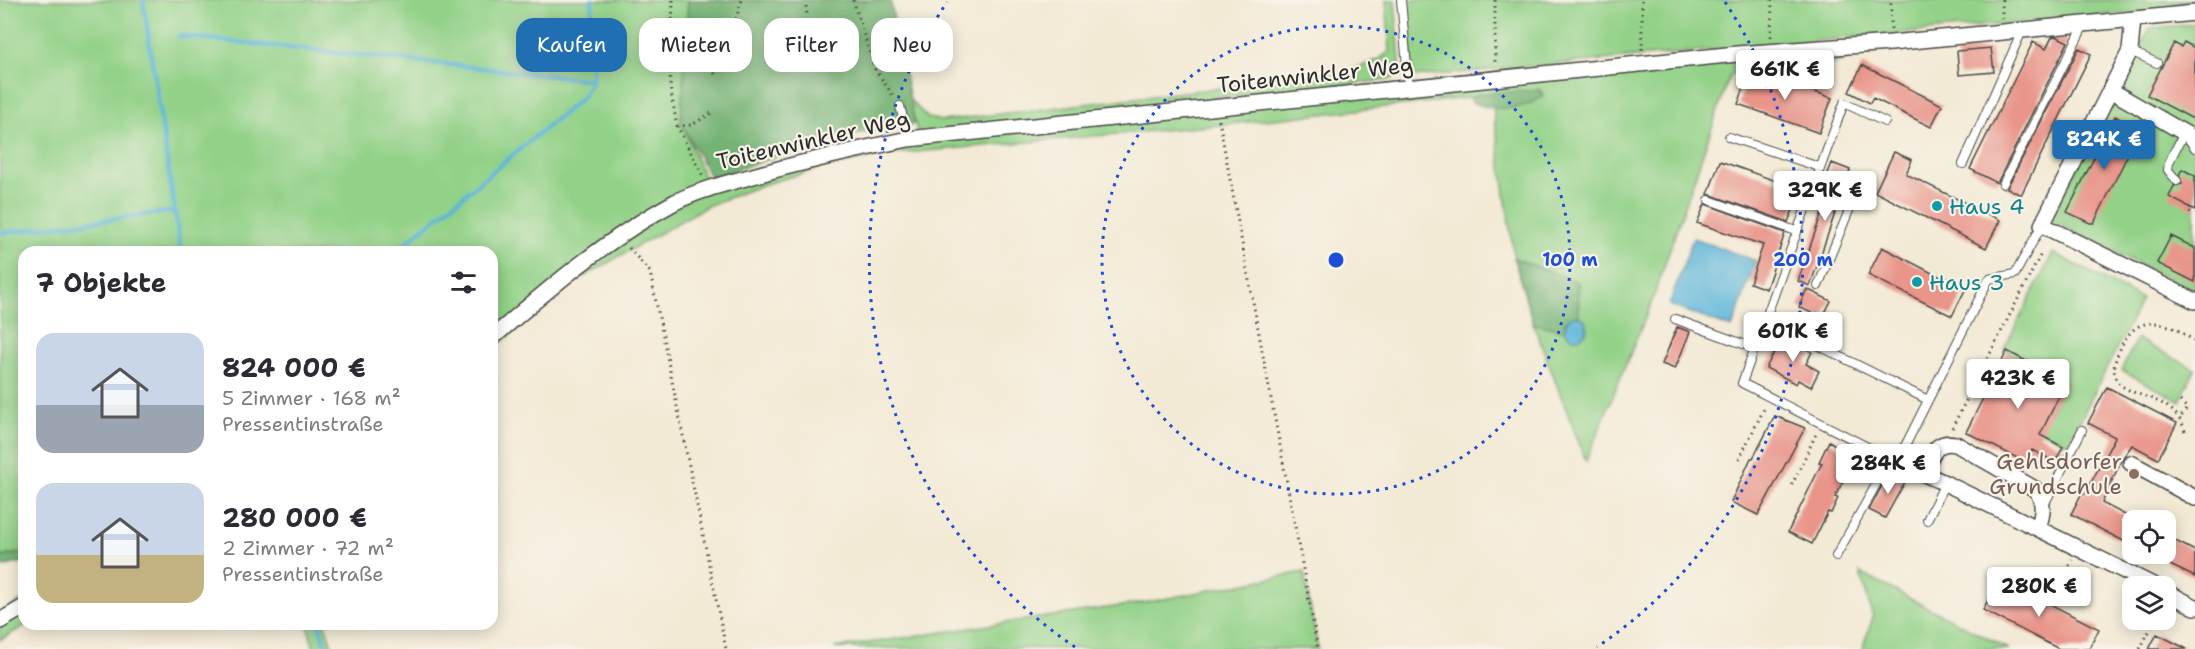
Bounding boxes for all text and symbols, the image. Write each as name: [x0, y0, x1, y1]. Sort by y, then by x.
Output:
chip: Kaufen: [516, 18, 627, 72]
chip: Mieten: [639, 18, 752, 72]
chip: Filter: [764, 18, 859, 72]
chip: Neu: [871, 18, 953, 72]
street label: Toitenwinkler Weg: [1215, 50, 1415, 100]
pin: 661K €: [1736, 50, 1834, 101]
text: 661K €: [1750, 56, 1820, 82]
street label: Toitenwinkler Weg: [714, 104, 912, 176]
pin: 824K €: [2055, 120, 2153, 171]
text: 824K €: [2066, 126, 2142, 152]
pin: 329K €: [1776, 171, 1874, 222]
text: 329K €: [1788, 177, 1862, 203]
place label: Haus 4: [1949, 192, 2024, 221]
marker: Haus 4: [1930, 199, 1944, 213]
text: 100 m: [1542, 248, 1598, 272]
text: 200 m: [1773, 248, 1834, 272]
centre of rings: [1326, 250, 1346, 270]
text: 7 Objekte: [36, 265, 166, 300]
icon: filters: [447, 266, 480, 299]
place label: Haus 3: [1929, 268, 2004, 297]
marker: Haus 3: [1910, 275, 1924, 289]
pin: 601K €: [1744, 312, 1842, 363]
text: 601K €: [1758, 318, 1828, 344]
text: 824 000 €: [222, 350, 366, 385]
icon: home: [84, 357, 156, 429]
pin: 423K €: [1969, 359, 2067, 410]
text: 423K €: [1980, 365, 2056, 391]
text: 5 Zimmer · 168 m²: [222, 385, 401, 411]
text: Pressentinstraße: [222, 411, 384, 437]
pin: 284K €: [1839, 444, 1937, 495]
place label: Gehlsdorfer Grundschule: [1989, 447, 2122, 501]
text: 284K €: [1850, 450, 1926, 476]
marker: Gehlsdorfer Grundschule: [2127, 467, 2141, 481]
text: 280 000 €: [222, 500, 367, 535]
icon: home: [84, 507, 156, 579]
map controls: [2122, 510, 2176, 630]
button: locate: [2122, 510, 2176, 564]
text: 2 Zimmer · 72 m²: [222, 535, 394, 561]
text: Pressentinstraße: [222, 561, 384, 587]
pin: 280K €: [1990, 567, 2088, 618]
text: 280K €: [2001, 573, 2077, 599]
button: layers: [2122, 576, 2176, 630]

